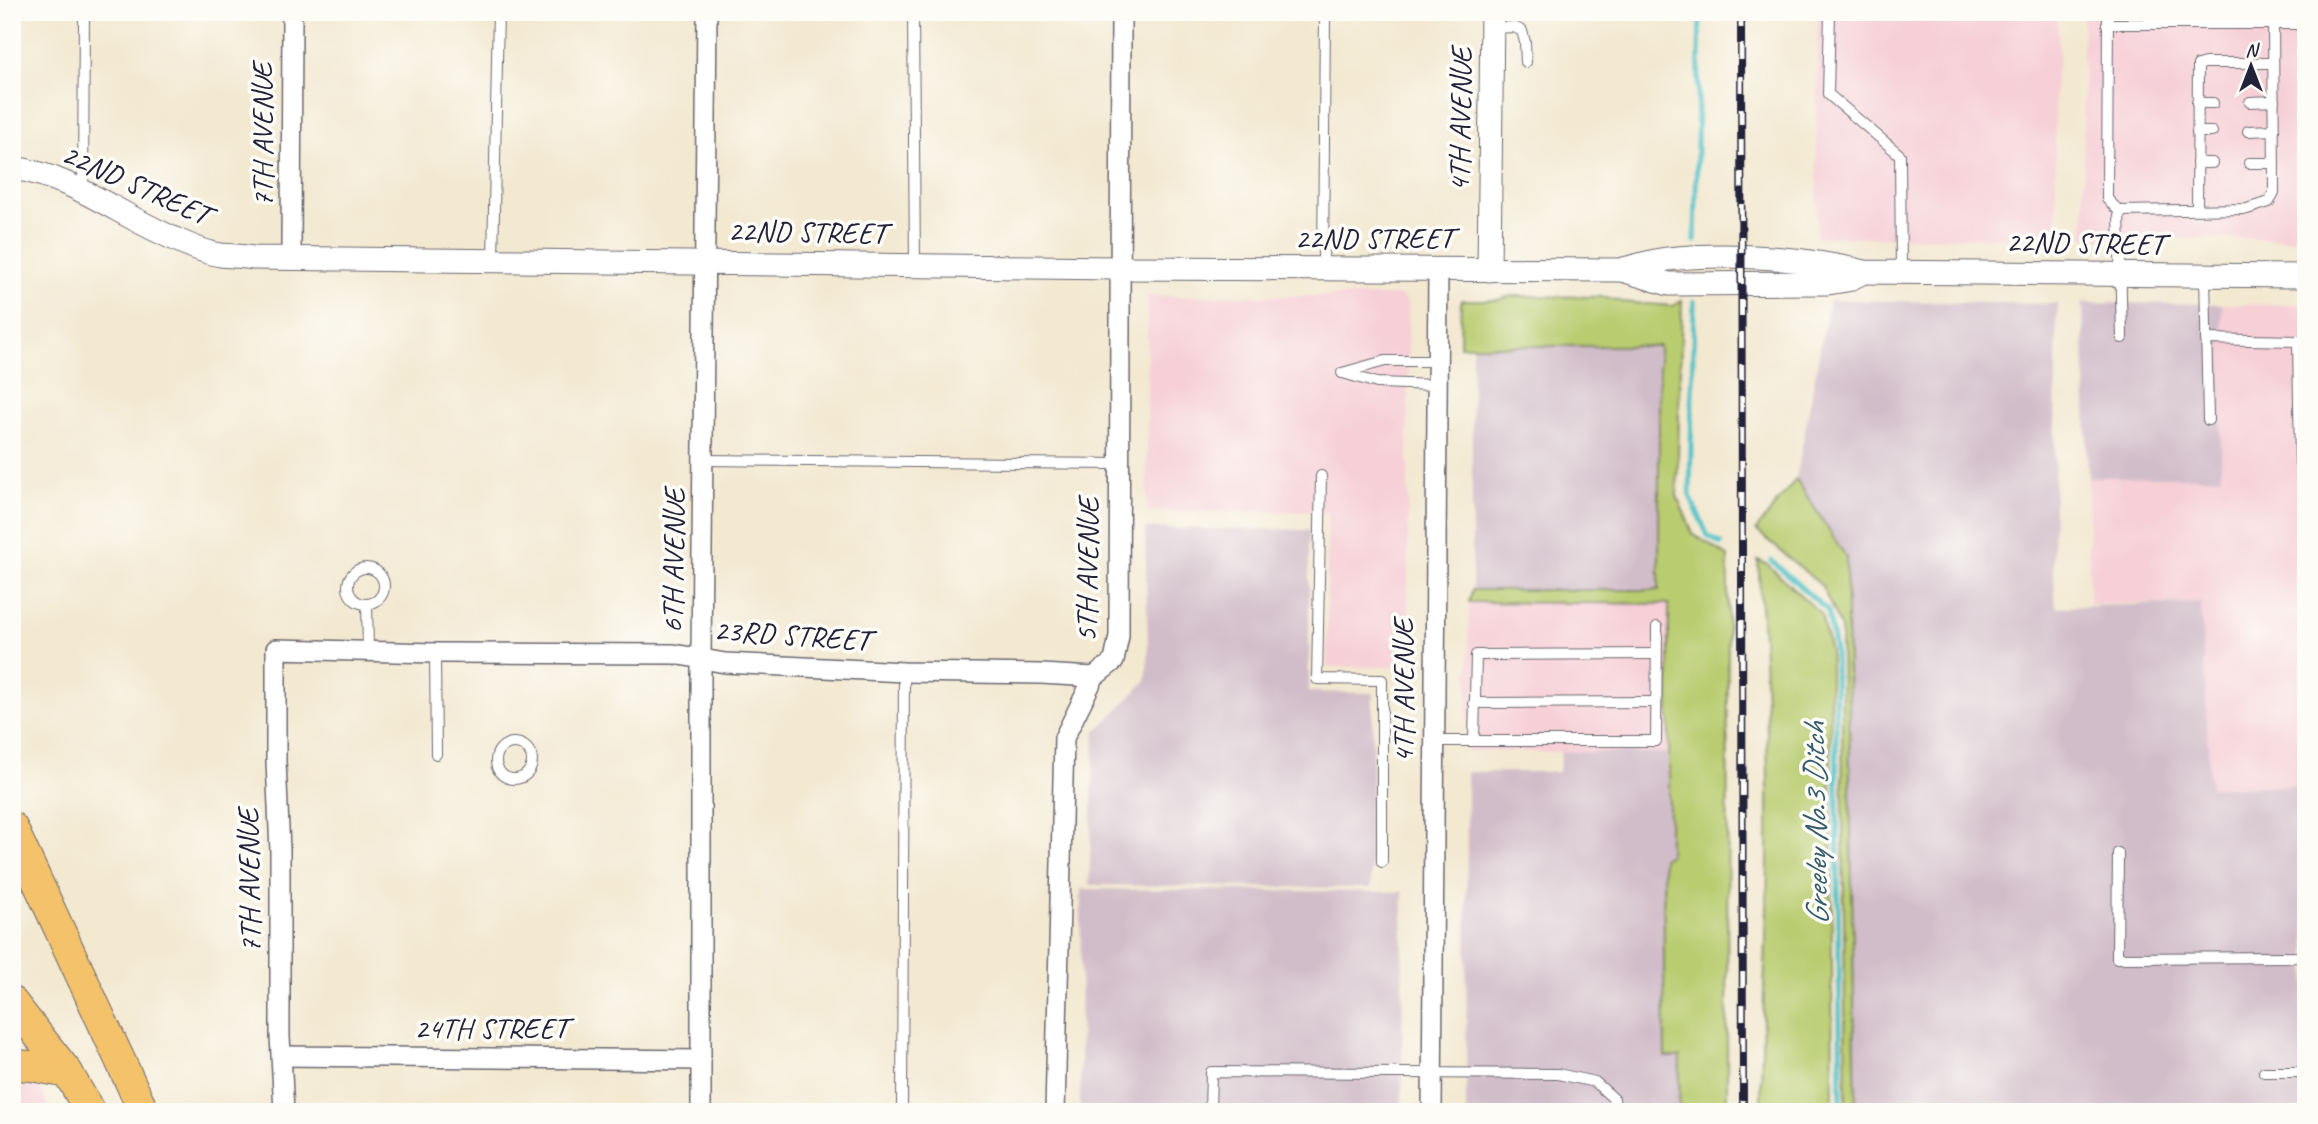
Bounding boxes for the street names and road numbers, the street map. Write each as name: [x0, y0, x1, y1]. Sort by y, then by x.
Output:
street label: 4TH AVENUE: [1440, 43, 1480, 193]
street label: 7TH AVENUE: [243, 59, 281, 207]
street label: 22ND STREET: [56, 134, 223, 236]
street label: 22ND STREET: [728, 212, 894, 253]
street label: 22ND STREET: [1295, 219, 1460, 257]
street label: 22ND STREET: [2006, 223, 2172, 264]
street label: 6TH AVENUE: [653, 484, 693, 634]
street label: 5TH AVENUE: [1067, 493, 1107, 643]
street label: 23RD STREET: [713, 611, 879, 660]
street label: 4TH AVENUE: [1384, 615, 1422, 763]
street label: 7TH AVENUE: [229, 804, 269, 954]
street label: 24TH STREET: [414, 1009, 575, 1047]

